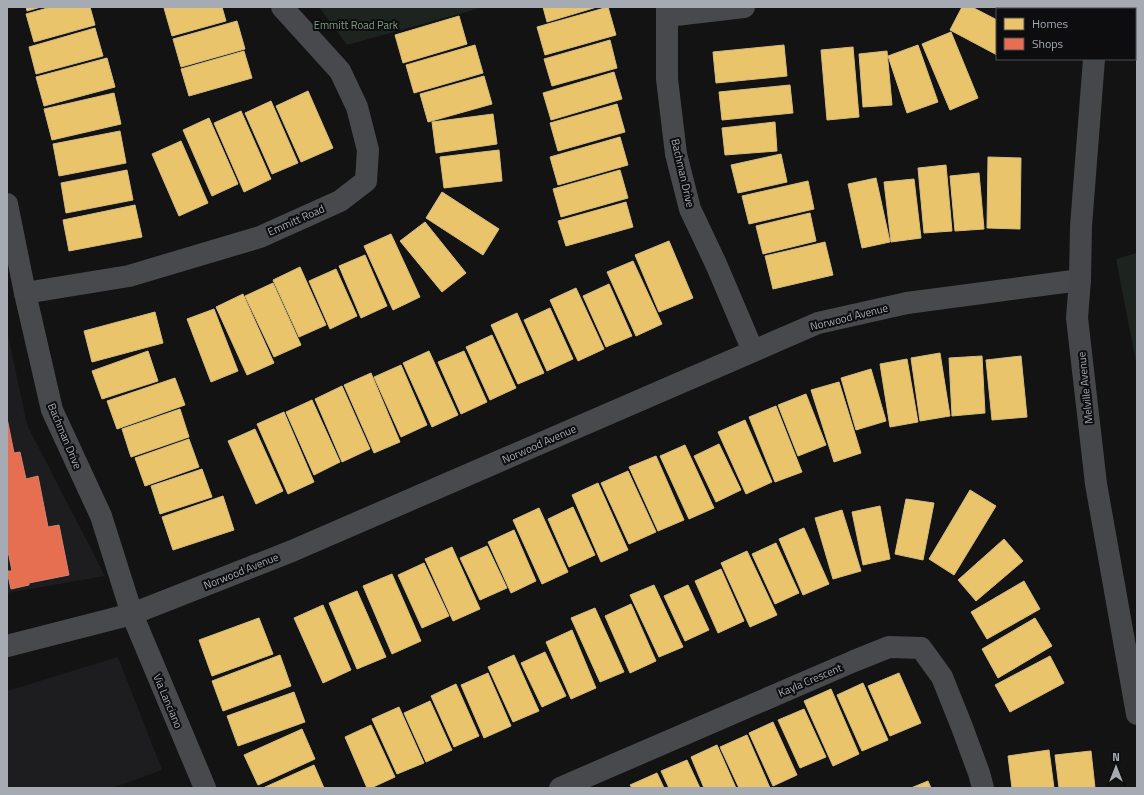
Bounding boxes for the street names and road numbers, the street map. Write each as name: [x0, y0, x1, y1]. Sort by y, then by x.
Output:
street label: Bachman Drive: [667, 137, 699, 209]
street label: Emmitt Road: [265, 200, 327, 240]
street label: Norwood Avenue: [808, 300, 890, 334]
street label: Melville Avenue: [1073, 351, 1097, 425]
street label: Bachman Drive: [44, 401, 86, 472]
street label: Norwood Avenue: [499, 420, 579, 467]
street label: Norwood Avenue: [201, 549, 281, 593]
street label: Kayla Crescent: [776, 659, 844, 701]
street label: Via Lanciano: [149, 671, 187, 731]

